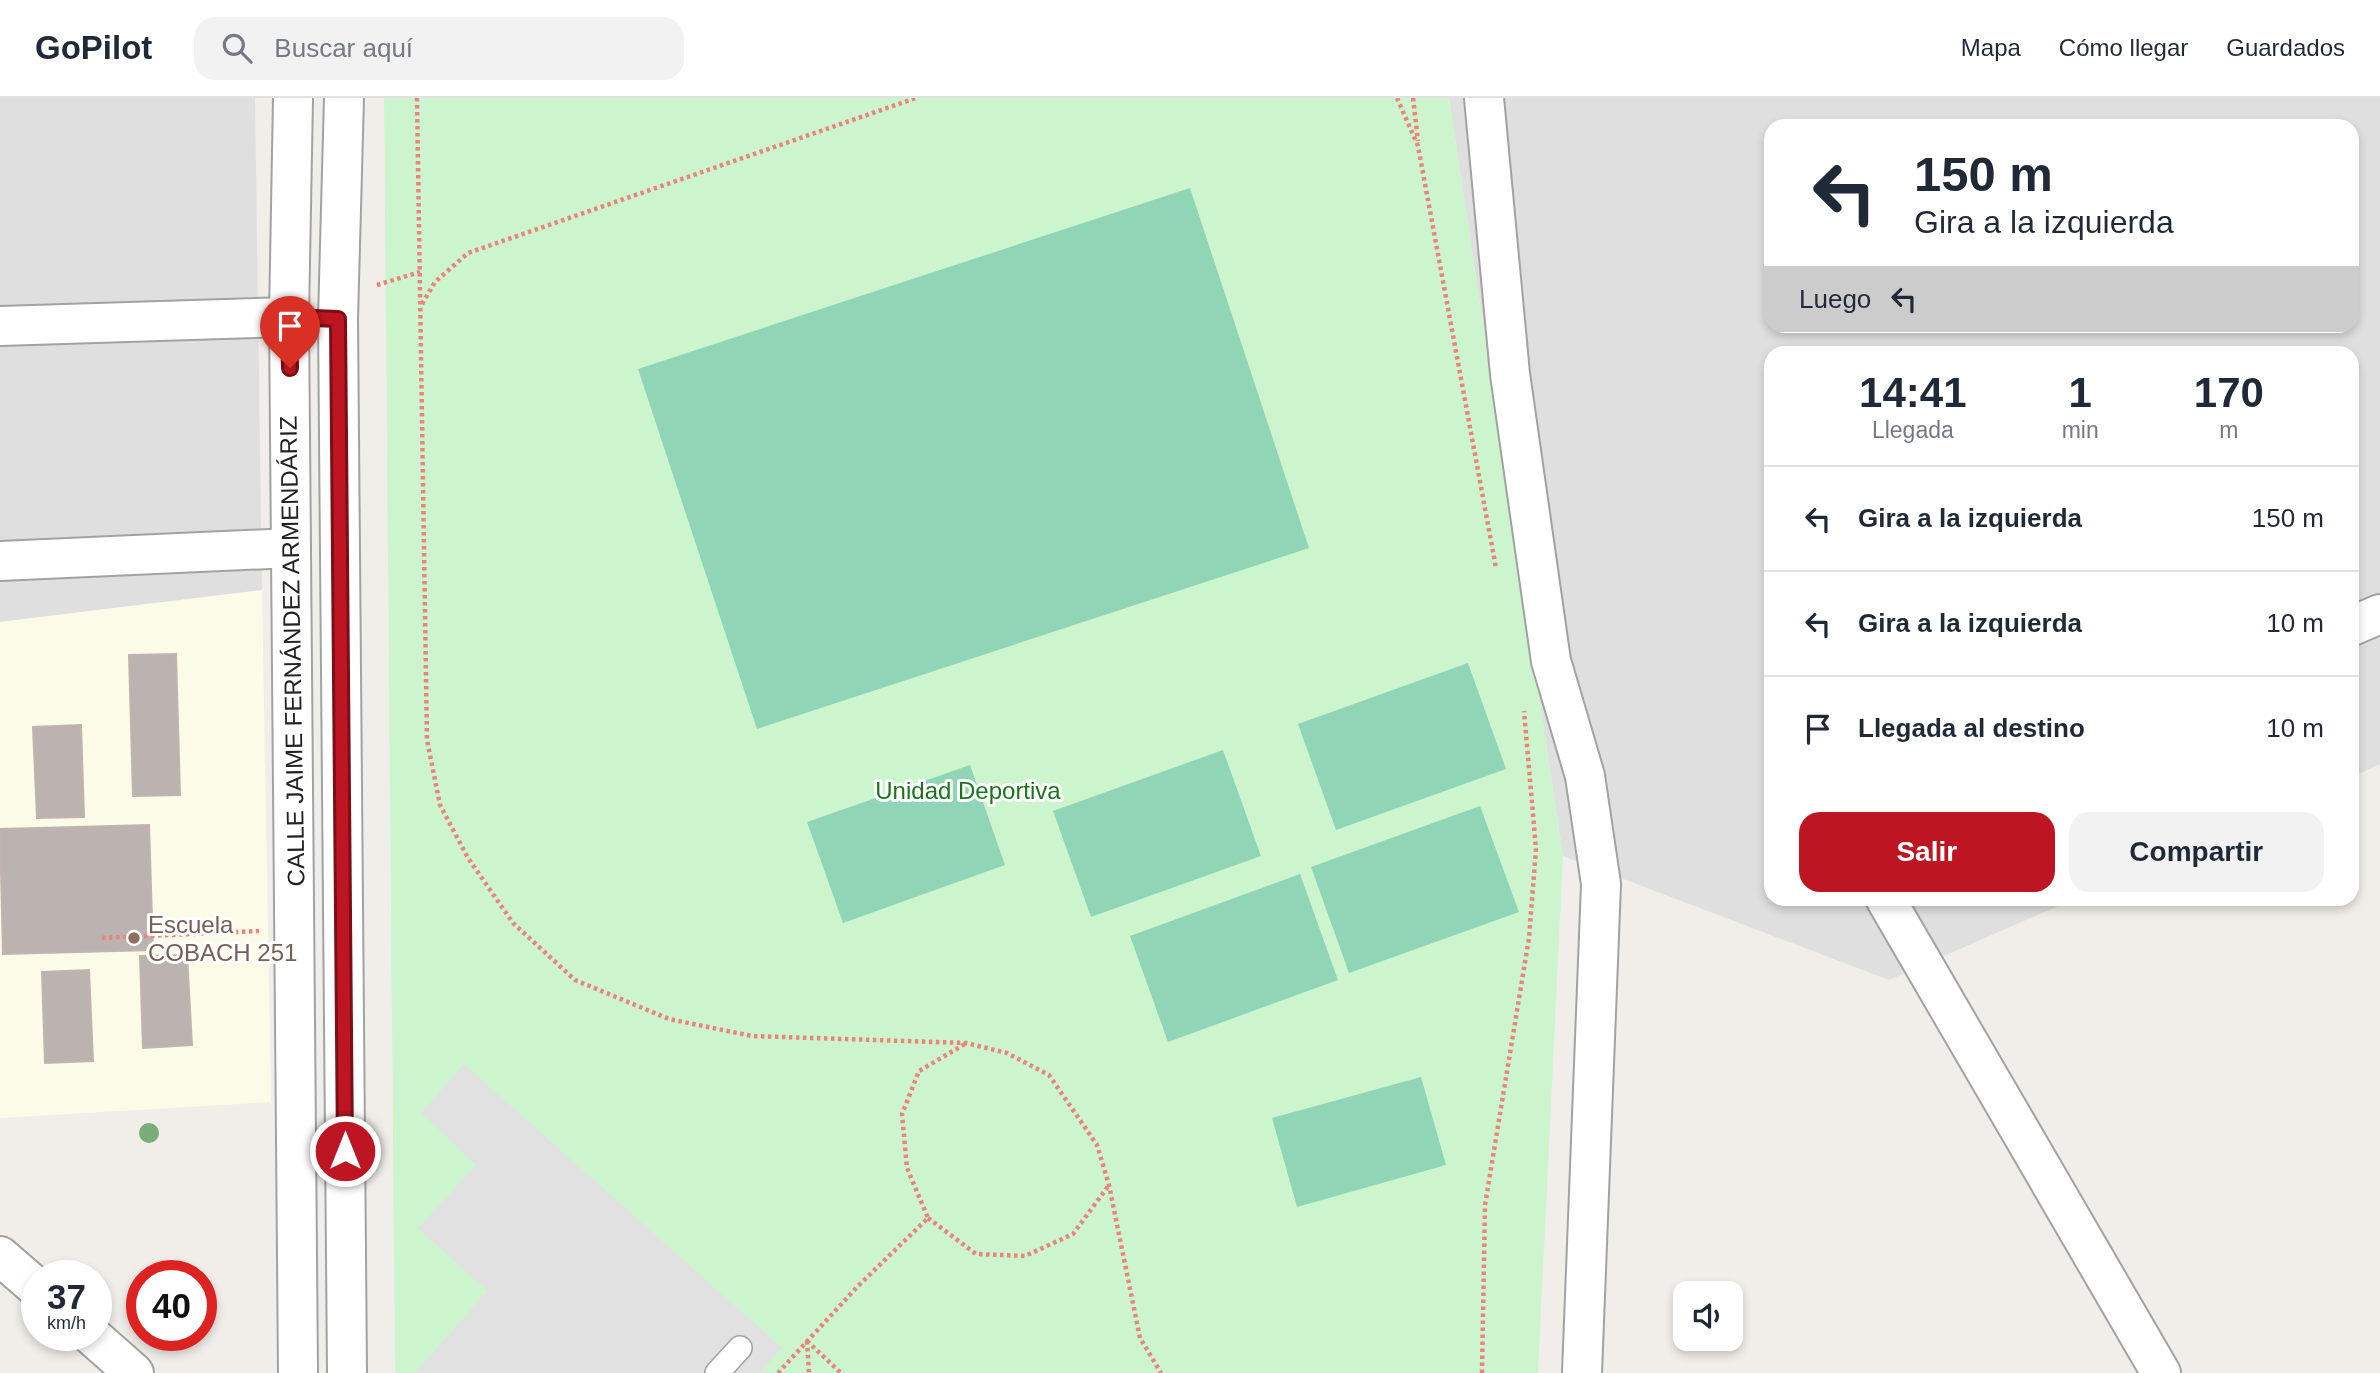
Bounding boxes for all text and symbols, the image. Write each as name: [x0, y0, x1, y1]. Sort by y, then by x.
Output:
search box: [194, 17, 684, 80]
text: GoPilot: [35, 29, 152, 66]
icon: search: [218, 29, 256, 67]
text: Buscar aquí: [274, 33, 413, 63]
text: Mapa: [1961, 34, 2021, 61]
text: Cómo llegar: [2059, 34, 2188, 61]
text: Guardados: [2226, 34, 2345, 61]
icon: left: [1799, 147, 1890, 238]
text: 150 m: [1914, 147, 2053, 201]
text: Gira a la izquierda: [1914, 204, 2174, 240]
icon: left: [1885, 280, 1923, 318]
text: Luego: [1799, 284, 1871, 314]
pin: [260, 296, 320, 368]
icon: arrive: [271, 307, 309, 345]
text: 14:41: [1859, 369, 1967, 416]
text: 1: [2068, 369, 2092, 416]
text: 170: [2194, 369, 2264, 416]
street label: CALLE JAIME FERNÁNDEZ ARMENDÁRIZ: [274, 415, 310, 887]
text: Llegada: [1872, 417, 1954, 443]
text: min: [2062, 417, 2099, 443]
text: m: [2219, 417, 2238, 443]
icon: left: [1799, 500, 1837, 538]
text: Gira a la izquierda: [1858, 503, 2082, 533]
text: 150 m: [2252, 503, 2324, 533]
icon: left: [1799, 605, 1837, 643]
text: Gira a la izquierda: [1858, 608, 2082, 638]
text: 10 m: [2266, 608, 2324, 638]
icon: arrive: [1799, 710, 1837, 748]
text: Llegada al destino: [1858, 713, 2085, 743]
text: 10 m: [2266, 713, 2324, 743]
park label: Unidad Deportiva: [875, 777, 1061, 804]
button: Salir: [1799, 812, 2055, 892]
button: Compartir: [2069, 812, 2324, 892]
place label: Escuela COBACH 251: [148, 911, 297, 966]
marker: Escuela COBACH 251: [126, 930, 142, 946]
position arrow: [308, 1114, 382, 1188]
speed limit sign: 40: [126, 1260, 217, 1351]
text: 37: [47, 1277, 86, 1316]
map controls: [1673, 1281, 1743, 1351]
button: sound: [1673, 1281, 1743, 1351]
text: km/h: [47, 1313, 86, 1333]

